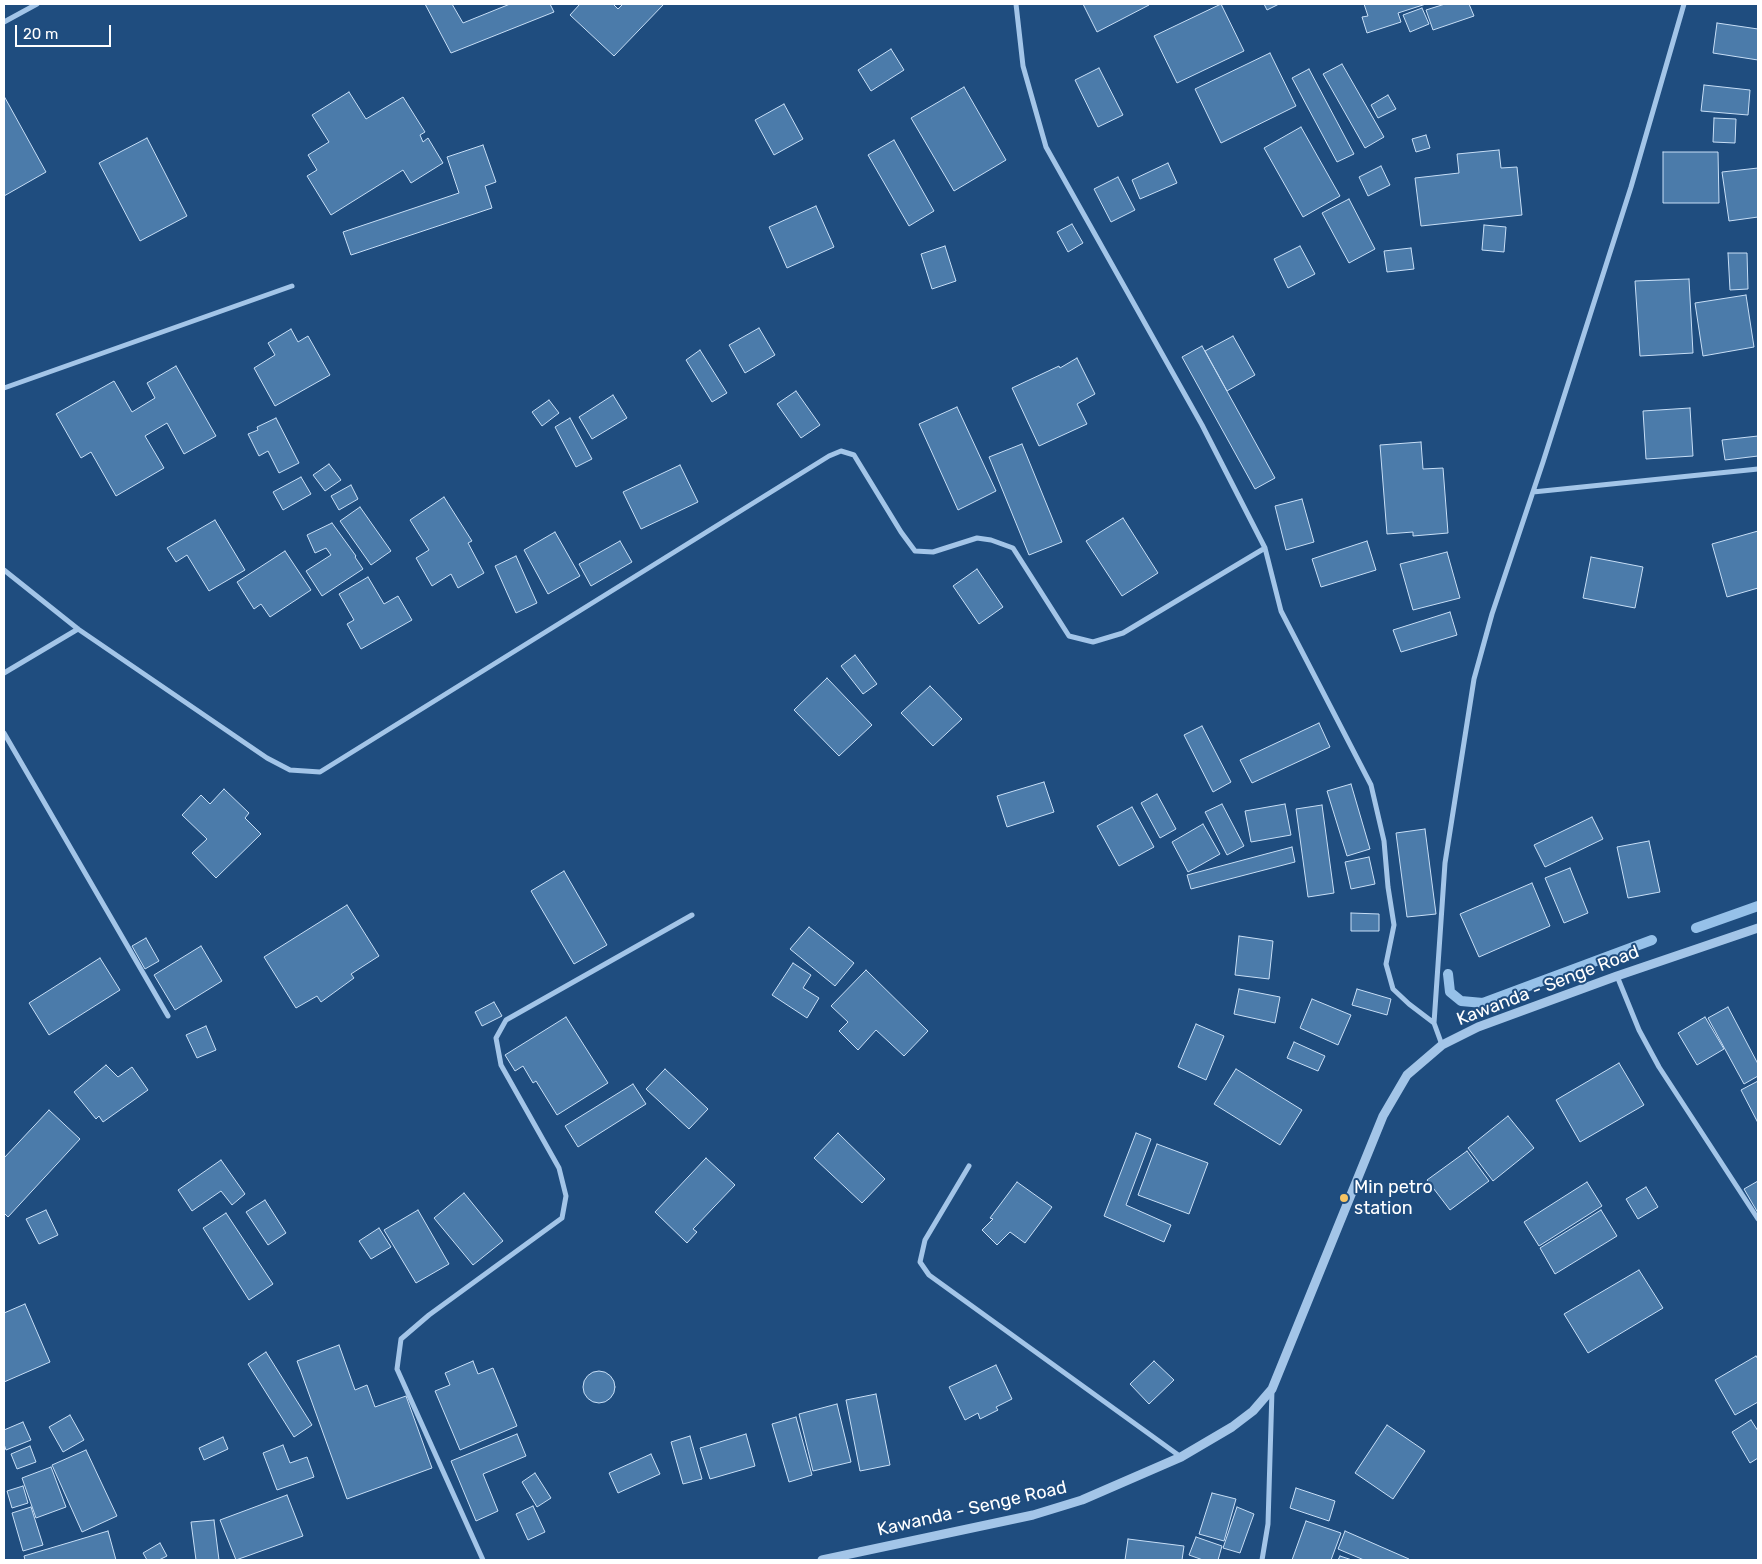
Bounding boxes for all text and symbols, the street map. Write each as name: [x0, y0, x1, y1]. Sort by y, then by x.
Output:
scale bar: [18, 15, 114, 47]
text: 20 m: [23, 25, 58, 43]
street label: Kawanda - Senge Road: [1454, 941, 1642, 1031]
place label: Min petro station: [1354, 1177, 1433, 1220]
marker: Min petro station: [1338, 1192, 1350, 1204]
street label: Kawanda - Senge Road: [875, 1477, 1069, 1541]

